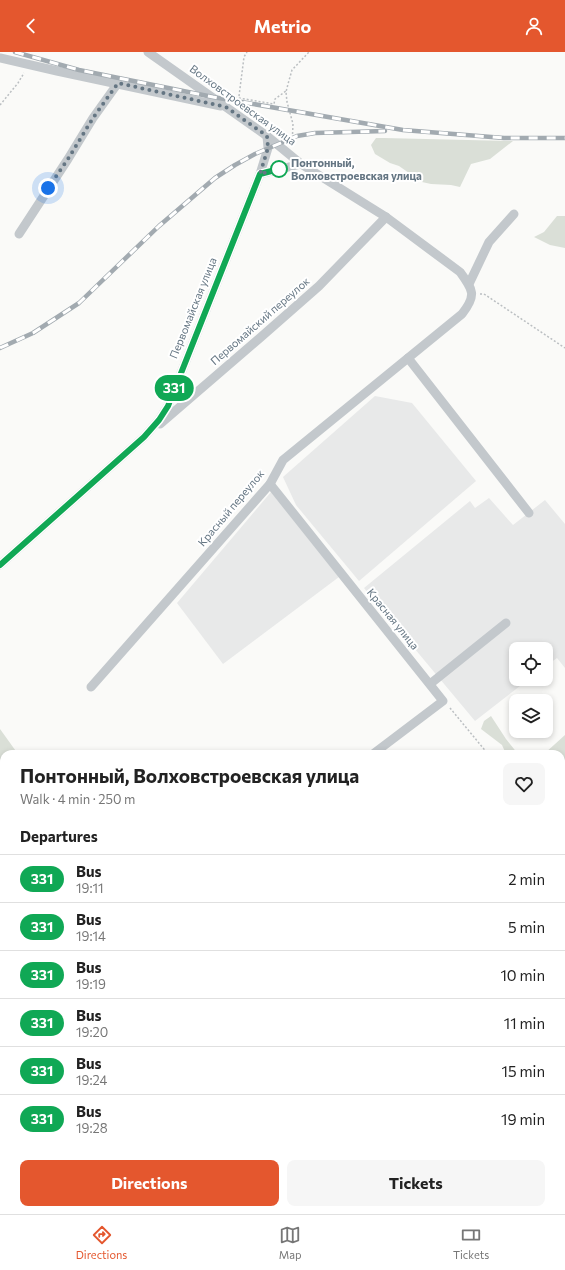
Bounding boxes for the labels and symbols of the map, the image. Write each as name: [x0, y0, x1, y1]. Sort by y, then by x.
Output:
street label: Волховстроевская улица: [188, 62, 299, 148]
place label: Понтонный, Волховстроевская улица: [291, 156, 422, 182]
marker: Понтонный, Волховстроевская улица: [270, 160, 288, 178]
your location: [38, 178, 58, 198]
street label: Первомайская улица: [166, 255, 219, 360]
street label: Первомайский переулок: [207, 274, 312, 367]
line badge: 331: [151, 375, 197, 401]
street label: Красный переулок: [195, 467, 266, 549]
street label: Красная улица: [365, 585, 422, 652]

